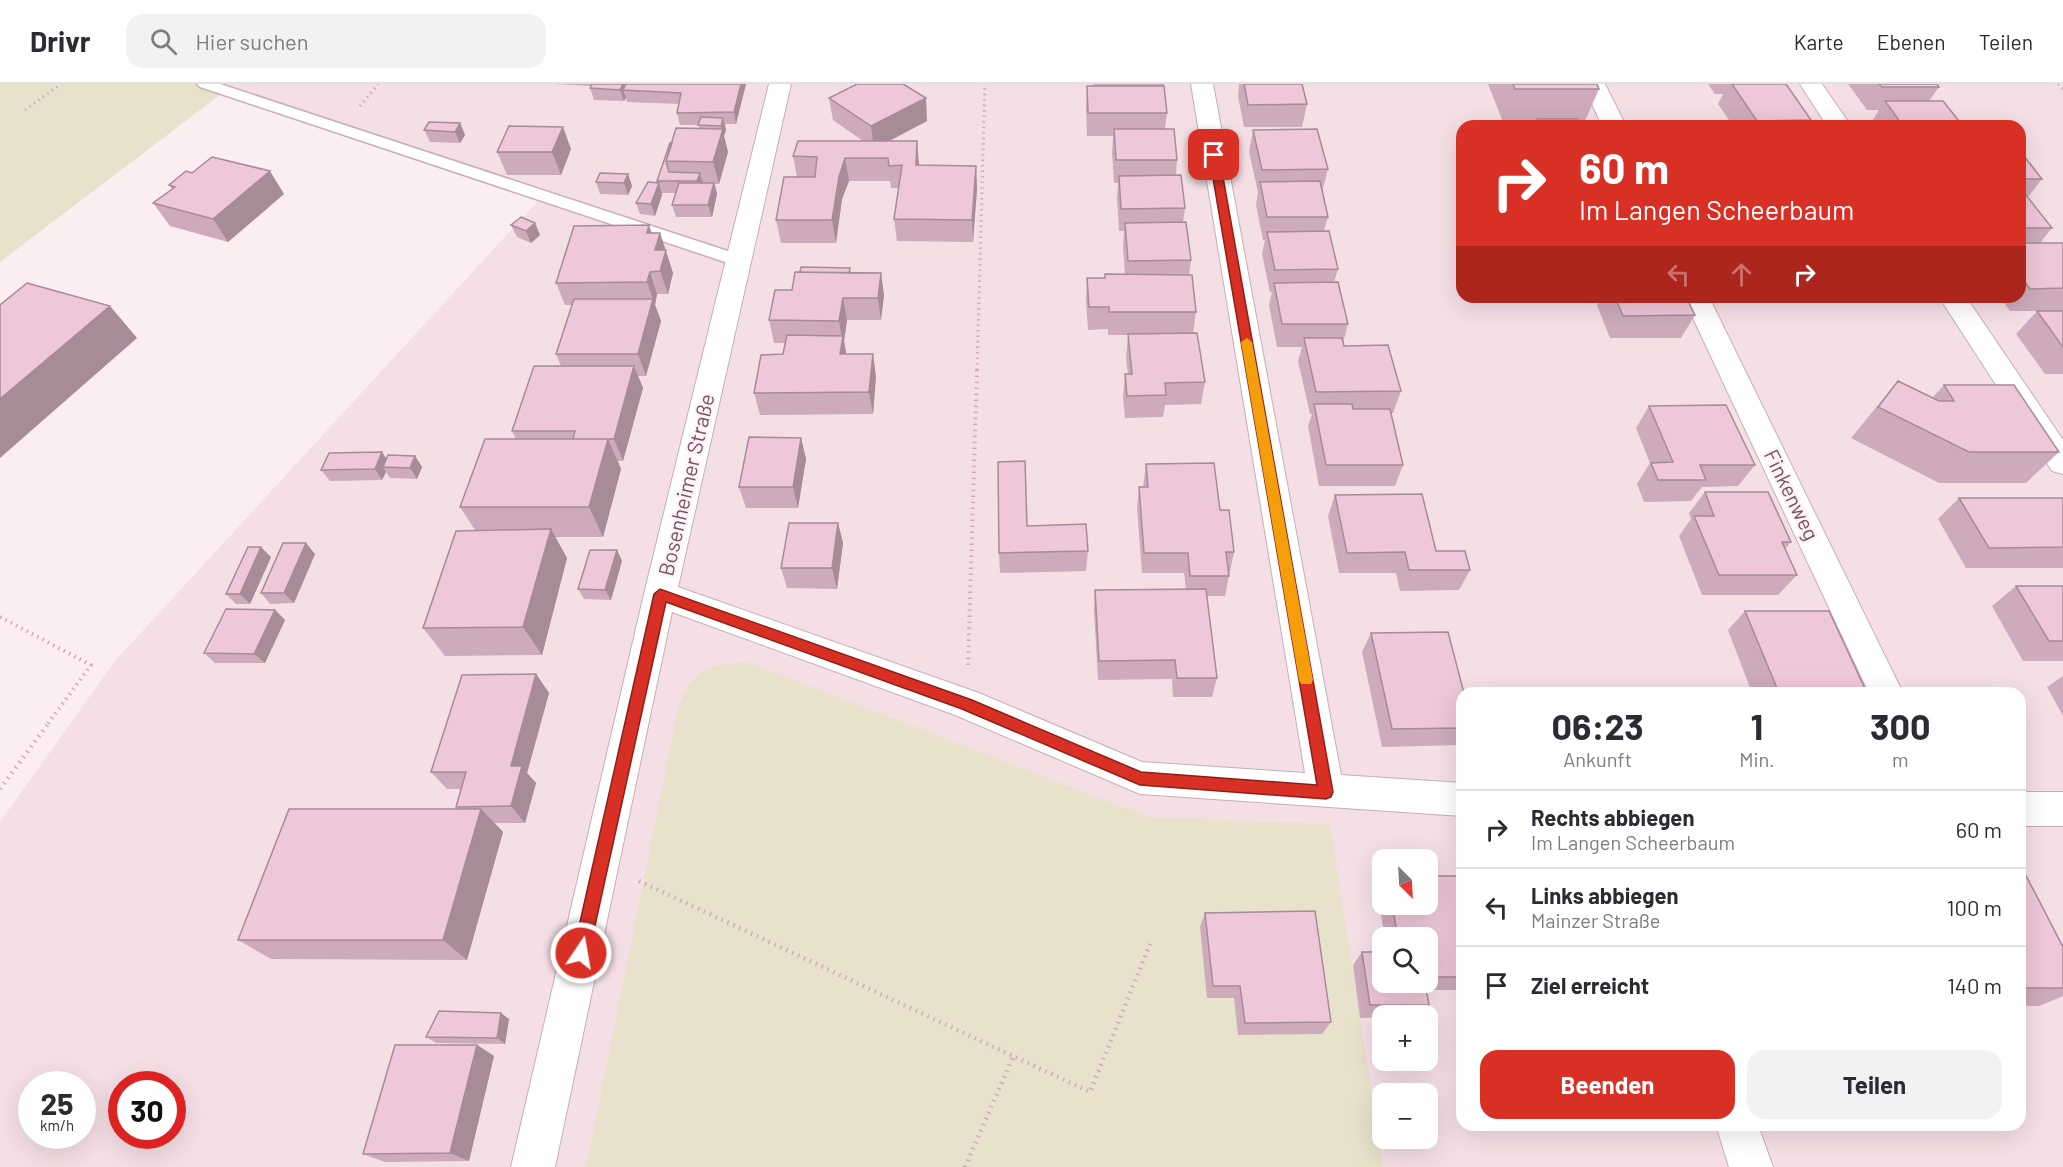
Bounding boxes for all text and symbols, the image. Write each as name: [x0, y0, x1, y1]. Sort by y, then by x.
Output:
search box: [126, 14, 546, 68]
text: Drivr: [30, 24, 90, 58]
icon: search: [147, 25, 180, 58]
text: Hier suchen: [195, 28, 309, 54]
text: Karte: [1794, 29, 1844, 54]
text: Ebenen: [1877, 29, 1946, 54]
text: Teilen: [1979, 29, 2033, 54]
pin: [1188, 129, 1239, 180]
icon: arrive: [1197, 138, 1230, 171]
text: 60 m: [1579, 142, 1669, 192]
icon: right: [1480, 144, 1558, 222]
text: Im Langen Scheerbaum: [1579, 193, 1854, 225]
icon: left: [1662, 258, 1695, 291]
icon: ahead: [1725, 258, 1758, 291]
icon: right: [1788, 258, 1821, 291]
street label: Bosenheimer Straße: [652, 391, 719, 578]
street label: Finkenweg: [1760, 445, 1825, 544]
text: 06:23: [1552, 704, 1644, 747]
text: 1: [1750, 704, 1763, 747]
text: 300: [1870, 704, 1930, 747]
text: Ankunft: [1563, 747, 1632, 771]
text: Min.: [1739, 747, 1774, 771]
text: m: [1892, 747, 1909, 771]
text: Rechts abbiegen: [1531, 804, 1694, 830]
icon: right: [1480, 813, 1513, 846]
text: 60 m: [1956, 816, 2002, 842]
text: Im Langen Scheerbaum: [1531, 830, 1735, 854]
north arrow: [1372, 849, 1438, 915]
map controls: [1372, 849, 1438, 1149]
text: Links abbiegen: [1531, 882, 1679, 908]
icon: left: [1480, 891, 1513, 924]
text: 100 m: [1947, 894, 2002, 920]
text: Mainzer Straße: [1531, 908, 1660, 932]
position arrow: [549, 921, 613, 985]
button: search: [1372, 927, 1438, 993]
icon: arrive: [1480, 969, 1513, 1002]
text: Ziel erreicht: [1531, 972, 1649, 998]
text: 140 m: [1947, 972, 2002, 998]
button: +: [1372, 1005, 1438, 1071]
button: Beenden: [1480, 1050, 1735, 1119]
button: Teilen: [1747, 1050, 2002, 1119]
speed limit sign: 30: [108, 1071, 186, 1149]
button: −: [1372, 1083, 1438, 1149]
text: 25: [41, 1085, 73, 1121]
text: km/h: [40, 1116, 74, 1134]

